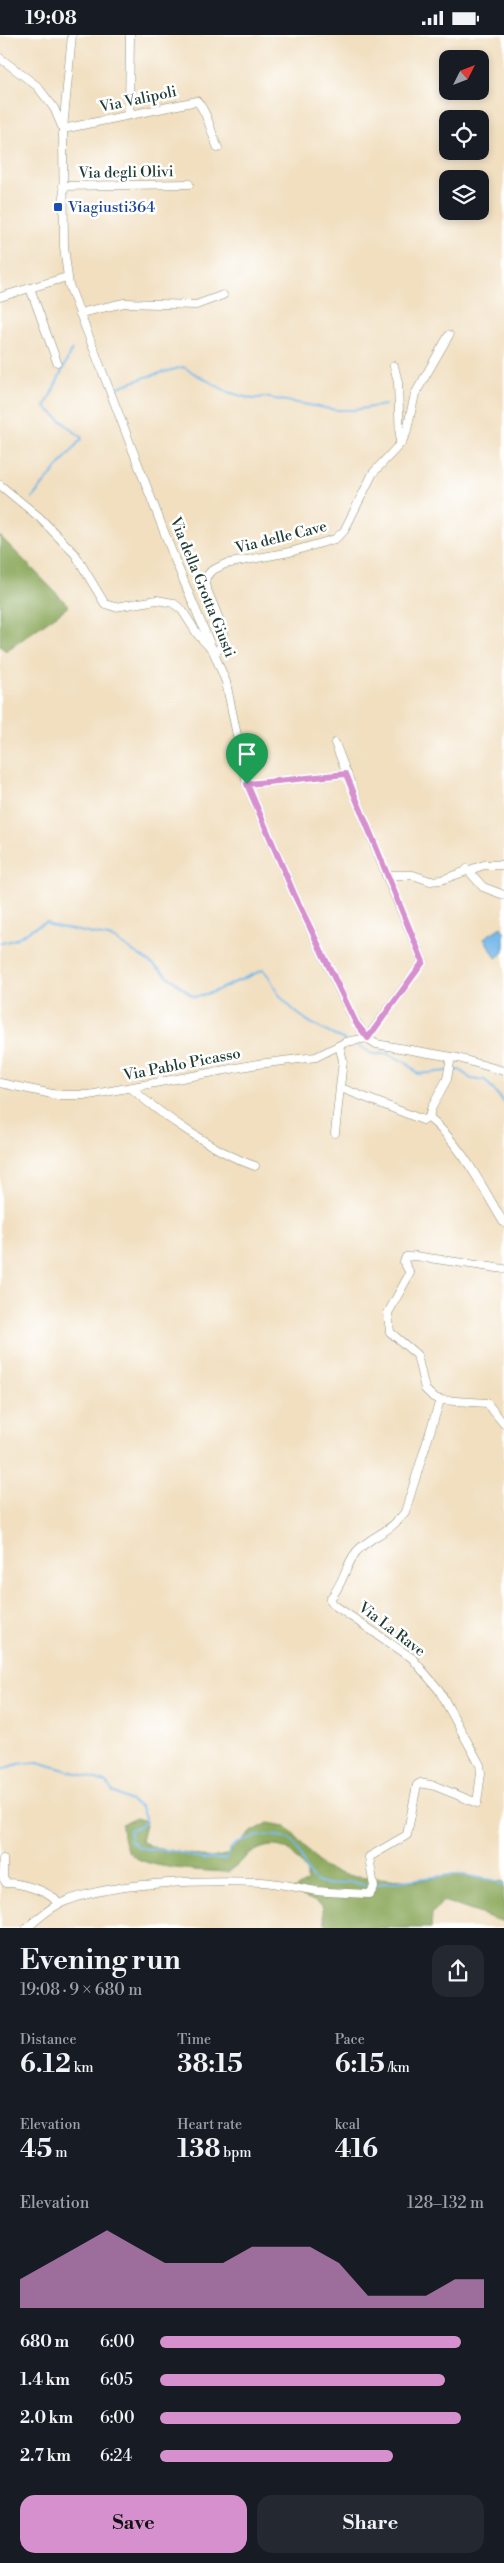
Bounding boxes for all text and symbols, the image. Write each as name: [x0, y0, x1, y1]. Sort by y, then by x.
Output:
text: 19:08: [25, 6, 77, 30]
north arrow: [439, 50, 489, 100]
map controls: [439, 50, 489, 220]
street label: Via Valipoli: [97, 82, 178, 117]
button: locate: [439, 110, 489, 160]
street label: Via degli Olivi: [77, 162, 174, 183]
button: layers: [439, 170, 489, 220]
place label: Viagiusti364: [67, 198, 155, 217]
marker: Viagiusti364: [52, 201, 64, 213]
street label: Via della Grotta Giusti: [165, 513, 239, 660]
street label: Via delle Cave: [232, 517, 329, 558]
pin: [226, 733, 268, 784]
icon: arrive: [233, 740, 261, 768]
street label: Via Pablo Picasso: [121, 1044, 242, 1085]
street label: Via La Rave: [354, 1597, 429, 1661]
text: Evening run: [20, 1943, 181, 1978]
button: share: [432, 1945, 484, 1997]
text: 19:08 · 9 × 680 m: [20, 1980, 142, 2000]
text: Distance: [20, 2031, 77, 2049]
text: Time: [177, 2031, 211, 2049]
text: Pace: [335, 2031, 365, 2049]
text: 6.12: [20, 2049, 71, 2080]
text: 38:15: [177, 2049, 243, 2080]
text: 6:15: [335, 2049, 385, 2080]
text: km: [71, 2059, 93, 2077]
text: /km: [385, 2059, 410, 2077]
text: Elevation: [20, 2116, 81, 2134]
text: Heart rate: [177, 2116, 242, 2134]
text: kcal: [335, 2116, 360, 2134]
text: 45: [20, 2134, 52, 2165]
text: 138: [177, 2134, 220, 2165]
text: 416: [335, 2134, 378, 2165]
text: m: [52, 2144, 67, 2162]
text: bpm: [220, 2144, 252, 2162]
text: Elevation: [20, 2193, 89, 2213]
text: 128–132 m: [407, 2193, 484, 2213]
text: 680 m: [20, 2332, 69, 2352]
text: 6:00: [100, 2332, 135, 2352]
text: 1.4 km: [20, 2370, 70, 2390]
text: 6:05: [100, 2370, 133, 2390]
text: 2.0 km: [20, 2408, 73, 2428]
text: 6:00: [100, 2408, 135, 2428]
text: 2.7 km: [20, 2446, 71, 2466]
text: 6:24: [100, 2446, 132, 2466]
button: Save: [20, 2495, 247, 2553]
button: Share: [257, 2495, 484, 2553]

